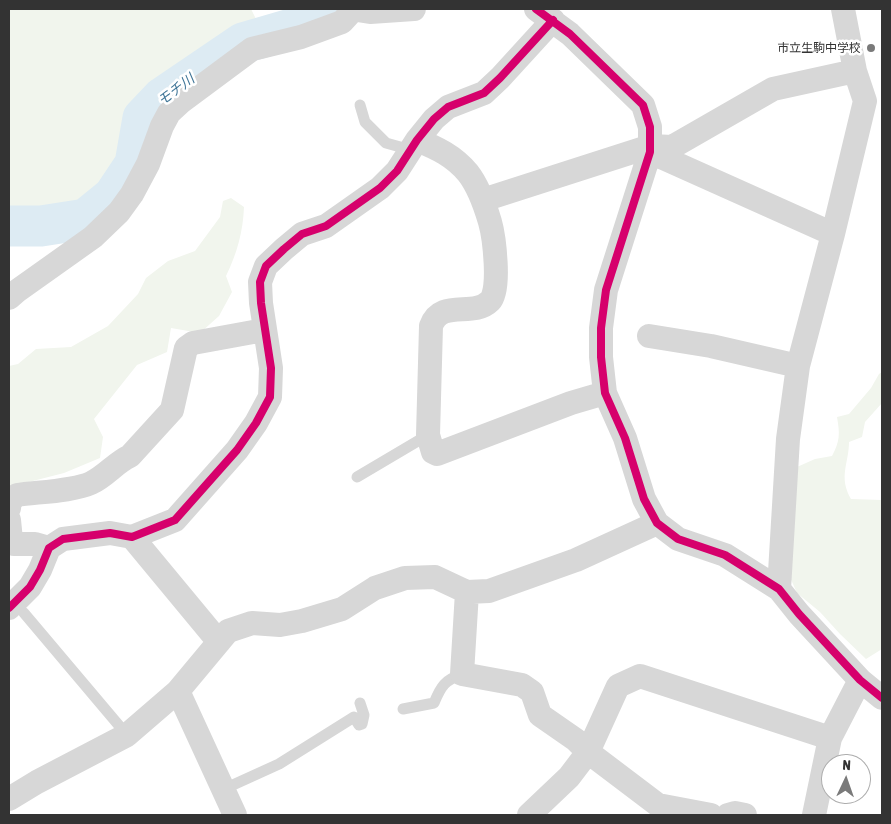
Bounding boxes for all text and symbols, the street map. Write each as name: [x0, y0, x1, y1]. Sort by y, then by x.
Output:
place label: 市立生駒中学校: [777, 41, 861, 55]
marker: 市立生駒中学校: [865, 42, 877, 54]
water label: モチ川: [154, 71, 198, 109]
north arrow: [821, 754, 871, 804]
text: N: [842, 757, 851, 773]

